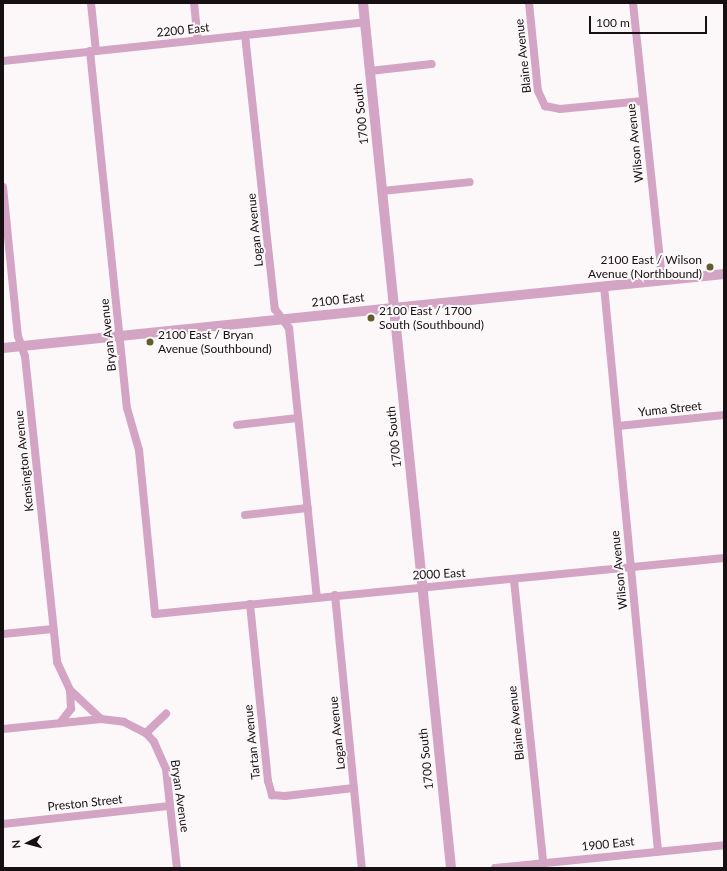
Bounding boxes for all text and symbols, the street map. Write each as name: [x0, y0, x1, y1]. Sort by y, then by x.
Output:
scale bar: [591, 8, 709, 34]
text: 100 m: [596, 15, 630, 30]
street label: Blaine Avenue: [512, 18, 534, 94]
street label: 2200 East: [156, 20, 210, 40]
street label: 1700 South: [351, 82, 371, 146]
street label: Wilson Avenue: [624, 103, 646, 183]
street label: Logan Avenue: [244, 192, 266, 268]
place label: 2100 East / Wilson Avenue (Northbound): [588, 253, 702, 281]
marker: 2100 East / Wilson Avenue (Northbound): [705, 262, 715, 272]
street label: 2100 East: [311, 290, 365, 310]
street label: Bryan Avenue: [97, 298, 119, 372]
place label: 2100 East / 1700 South (Southbound): [379, 304, 484, 332]
marker: 2100 East / 1700 South (Southbound): [366, 313, 376, 323]
place label: 2100 East / Bryan Avenue (Southbound): [158, 328, 272, 356]
marker: 2100 East / Bryan Avenue (Southbound): [145, 337, 155, 347]
street label: Yuma Street: [638, 399, 702, 419]
street label: 1700 South: [384, 405, 404, 469]
street label: Kensington Avenue: [12, 409, 36, 513]
street label: Wilson Avenue: [608, 530, 630, 610]
street label: 2000 East: [412, 565, 466, 583]
street label: Blaine Avenue: [505, 685, 527, 761]
street label: Logan Avenue: [326, 695, 348, 771]
street label: Tartan Avenue: [241, 704, 263, 780]
street label: 1700 South: [416, 727, 436, 791]
street label: Bryan Avenue: [168, 759, 192, 833]
street label: Preston Street: [47, 792, 123, 814]
north arrow: [8, 823, 48, 863]
street label: 1900 East: [581, 834, 635, 854]
text: N: [9, 839, 22, 849]

